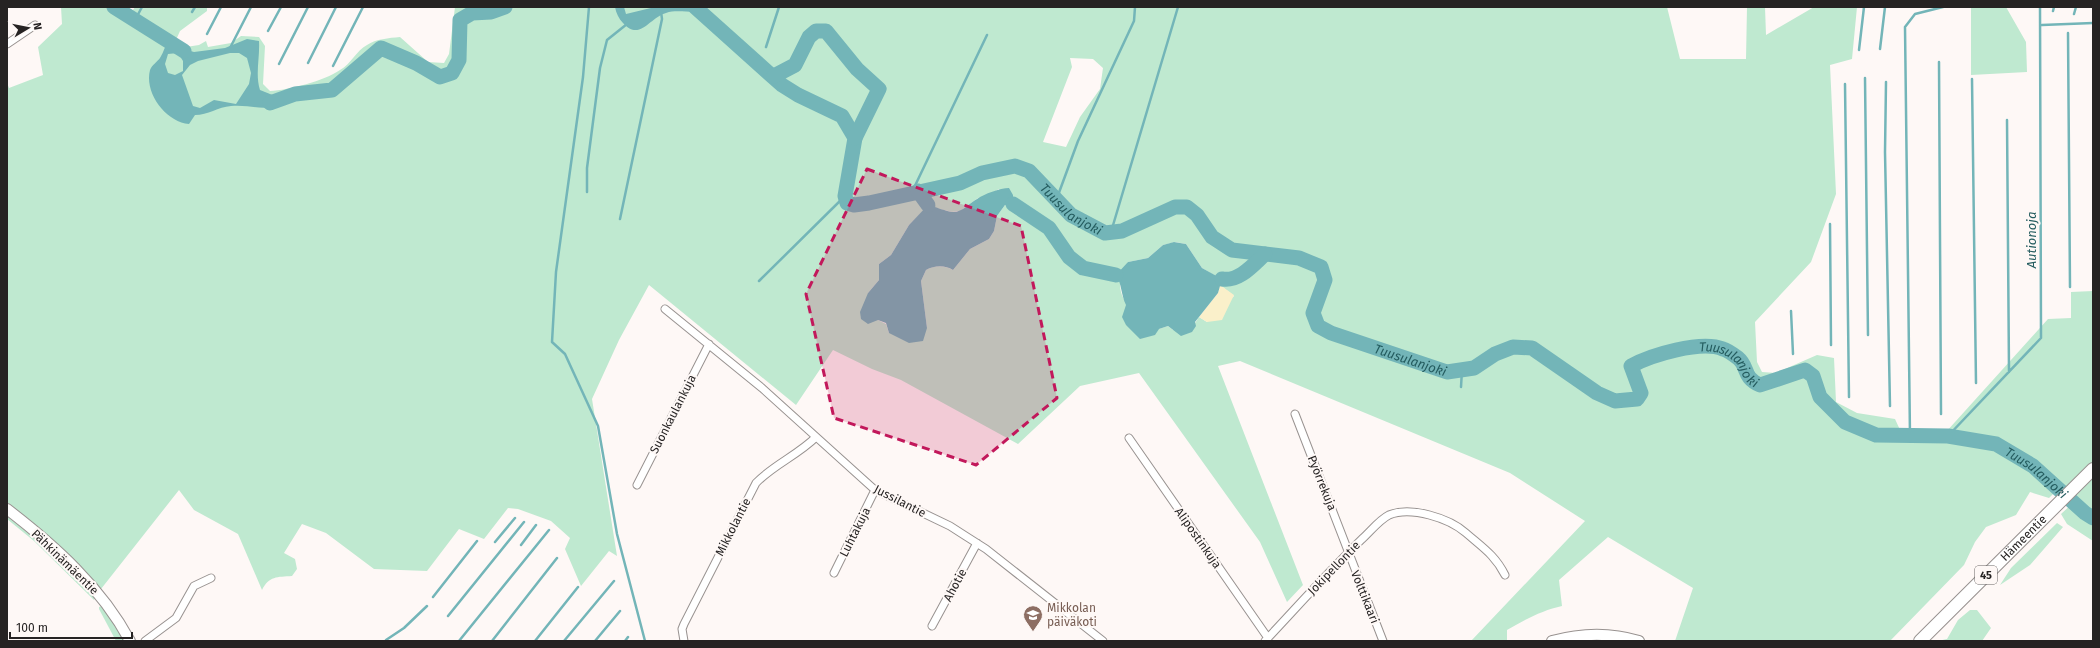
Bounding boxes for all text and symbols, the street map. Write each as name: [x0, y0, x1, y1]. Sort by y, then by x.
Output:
north arrow: [8, 8, 48, 48]
text: N: [30, 22, 44, 31]
water label: Tuusulanjoki: [1037, 180, 1105, 238]
water label: Autionoja: [2024, 212, 2039, 269]
water label: Tuusulanjoki: [1699, 339, 1762, 391]
water label: Tuusulanjoki: [1373, 341, 1449, 379]
street label: Suonkaulankuja: [647, 372, 699, 456]
water label: Tuusulanjoki: [2003, 444, 2071, 501]
street label: Pyörrekuja: [1305, 453, 1339, 513]
street label: Jussilantie: [872, 482, 928, 520]
street label: Mikkolantie: [712, 496, 754, 558]
street label: Luhtakuja: [837, 505, 873, 559]
street label: Alipostinkuja: [1172, 505, 1224, 571]
street label: Hämeentie: [1998, 512, 2050, 564]
street label: Pähkinämäentie: [29, 527, 101, 597]
street label: Jokipellontie: [1305, 538, 1363, 598]
street label: Ahotie: [941, 566, 969, 604]
road number: 45: [1975, 566, 1997, 584]
street label: Volttikaari: [1348, 568, 1382, 626]
place label: Mikkolan päiväkoti: [1047, 601, 1097, 629]
school or university icon: Mikkolan päiväkoti: [1022, 604, 1044, 632]
scale bar: [10, 614, 132, 640]
text: 100 m: [16, 621, 48, 635]

